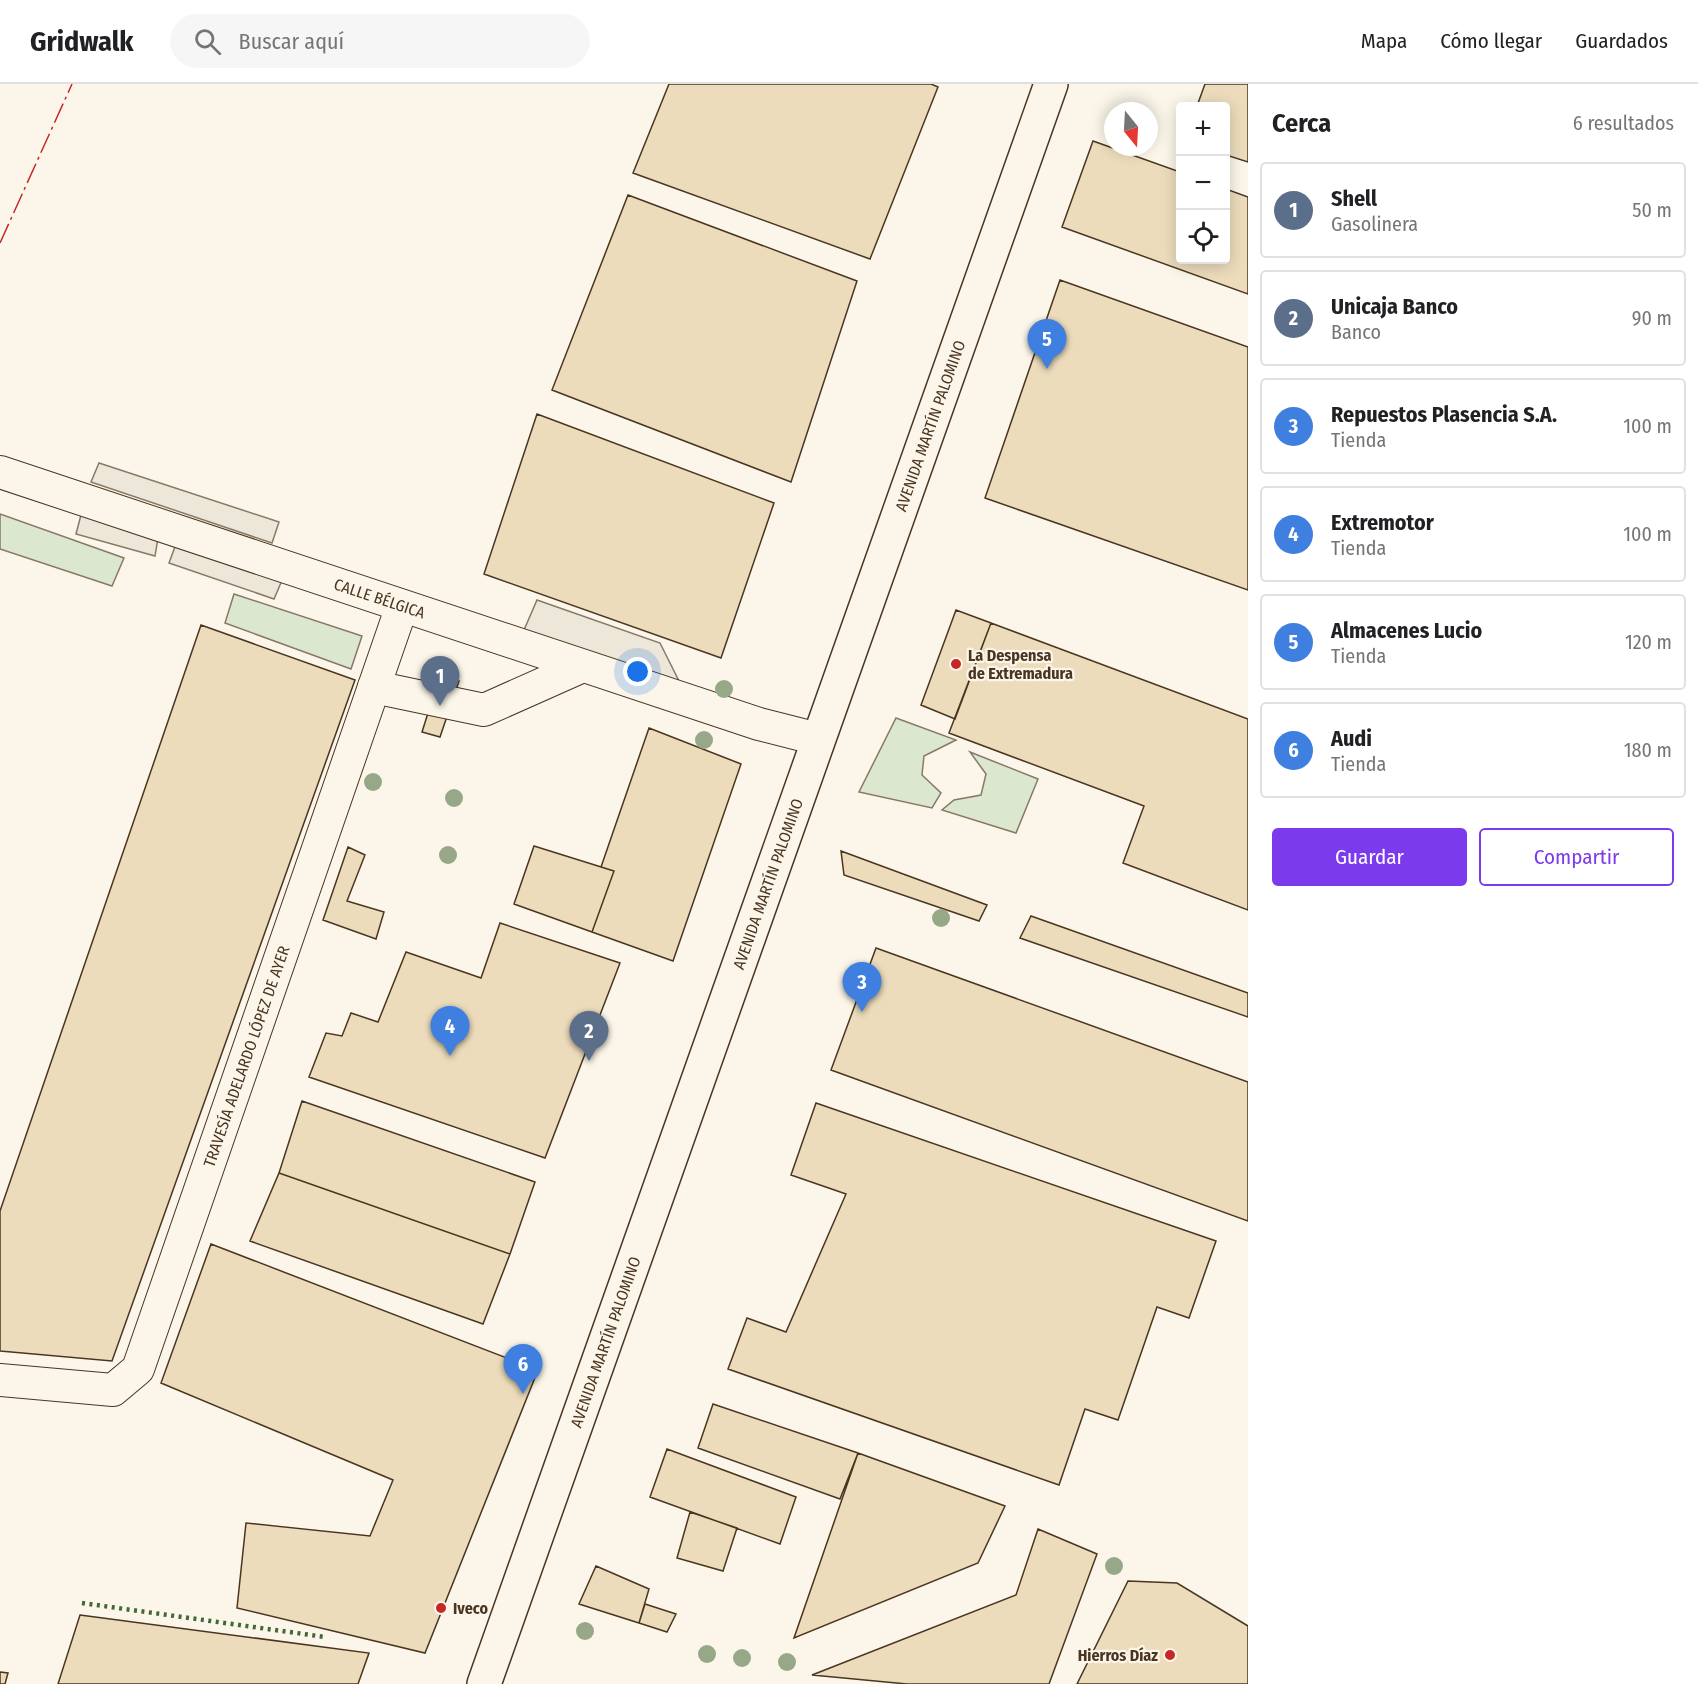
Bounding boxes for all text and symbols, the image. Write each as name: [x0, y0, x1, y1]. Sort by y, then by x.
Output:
search box: [170, 14, 590, 68]
text: Gridwalk: [30, 25, 134, 58]
icon: search: [191, 25, 224, 58]
text: Buscar aquí: [239, 28, 344, 55]
text: Mapa: [1361, 28, 1407, 54]
text: Cómo llegar: [1440, 28, 1542, 54]
text: Guardados: [1575, 28, 1668, 54]
north arrow: [1104, 102, 1158, 156]
map controls: [1176, 102, 1230, 264]
button: +: [1176, 102, 1230, 156]
text: Cerca: [1272, 108, 1331, 139]
text: 6 resultados: [1573, 111, 1674, 135]
button: −: [1176, 156, 1230, 210]
text: Shell: [1331, 185, 1377, 212]
text: 1: [1289, 198, 1298, 222]
text: 50 m: [1632, 198, 1672, 222]
button: locate: [1176, 210, 1230, 264]
text: Gasolinera: [1331, 212, 1418, 236]
text: Unicaja Banco: [1331, 293, 1458, 320]
text: 2: [1289, 306, 1298, 330]
text: 90 m: [1632, 306, 1672, 330]
pin: 5: [1028, 320, 1066, 369]
text: Banco: [1331, 320, 1381, 344]
street label: AVENIDA MARTÍN PALOMINO: [891, 338, 969, 514]
text: Repuestos Plasencia S.A.: [1331, 401, 1557, 428]
text: 3: [1289, 414, 1298, 438]
text: 100 m: [1623, 414, 1672, 438]
text: Tienda: [1331, 428, 1386, 452]
text: Extremotor: [1331, 509, 1434, 536]
text: 4: [1288, 522, 1299, 546]
text: 100 m: [1623, 522, 1672, 546]
text: Tienda: [1331, 536, 1386, 560]
street label: CALLE BÉLGICA: [332, 574, 428, 622]
text: Almacenes Lucio: [1331, 617, 1482, 644]
text: 5: [1289, 630, 1298, 654]
text: 120 m: [1625, 630, 1672, 654]
text: Tienda: [1331, 644, 1386, 668]
place label: La Despensa de Extremadura: [968, 646, 1073, 683]
pin: 1: [420, 656, 460, 706]
your location: [623, 657, 652, 686]
marker: La Despensa de Extremadura: [949, 657, 963, 671]
text: Audi: [1331, 725, 1372, 752]
text: 6: [1288, 738, 1299, 762]
text: 180 m: [1624, 738, 1672, 762]
text: Tienda: [1331, 752, 1386, 776]
street label: AVENIDA MARTÍN PALOMINO: [729, 796, 807, 972]
button: Guardar: [1272, 828, 1467, 886]
button: Compartir: [1479, 828, 1674, 886]
street label: TRAVESÍA ADELARDO LÓPEZ DE AYER: [199, 943, 293, 1169]
pin: 3: [842, 962, 882, 1012]
pin: 4: [430, 1006, 470, 1056]
pin: 2: [570, 1012, 608, 1061]
street label: AVENIDA MARTÍN PALOMINO: [566, 1254, 644, 1430]
pin: 6: [504, 1344, 542, 1394]
place label: Iveco: [453, 1599, 488, 1618]
marker: Iveco: [434, 1601, 448, 1615]
place label: Hierros Díaz: [1078, 1646, 1158, 1665]
marker: Hierros Díaz: [1163, 1648, 1177, 1662]

